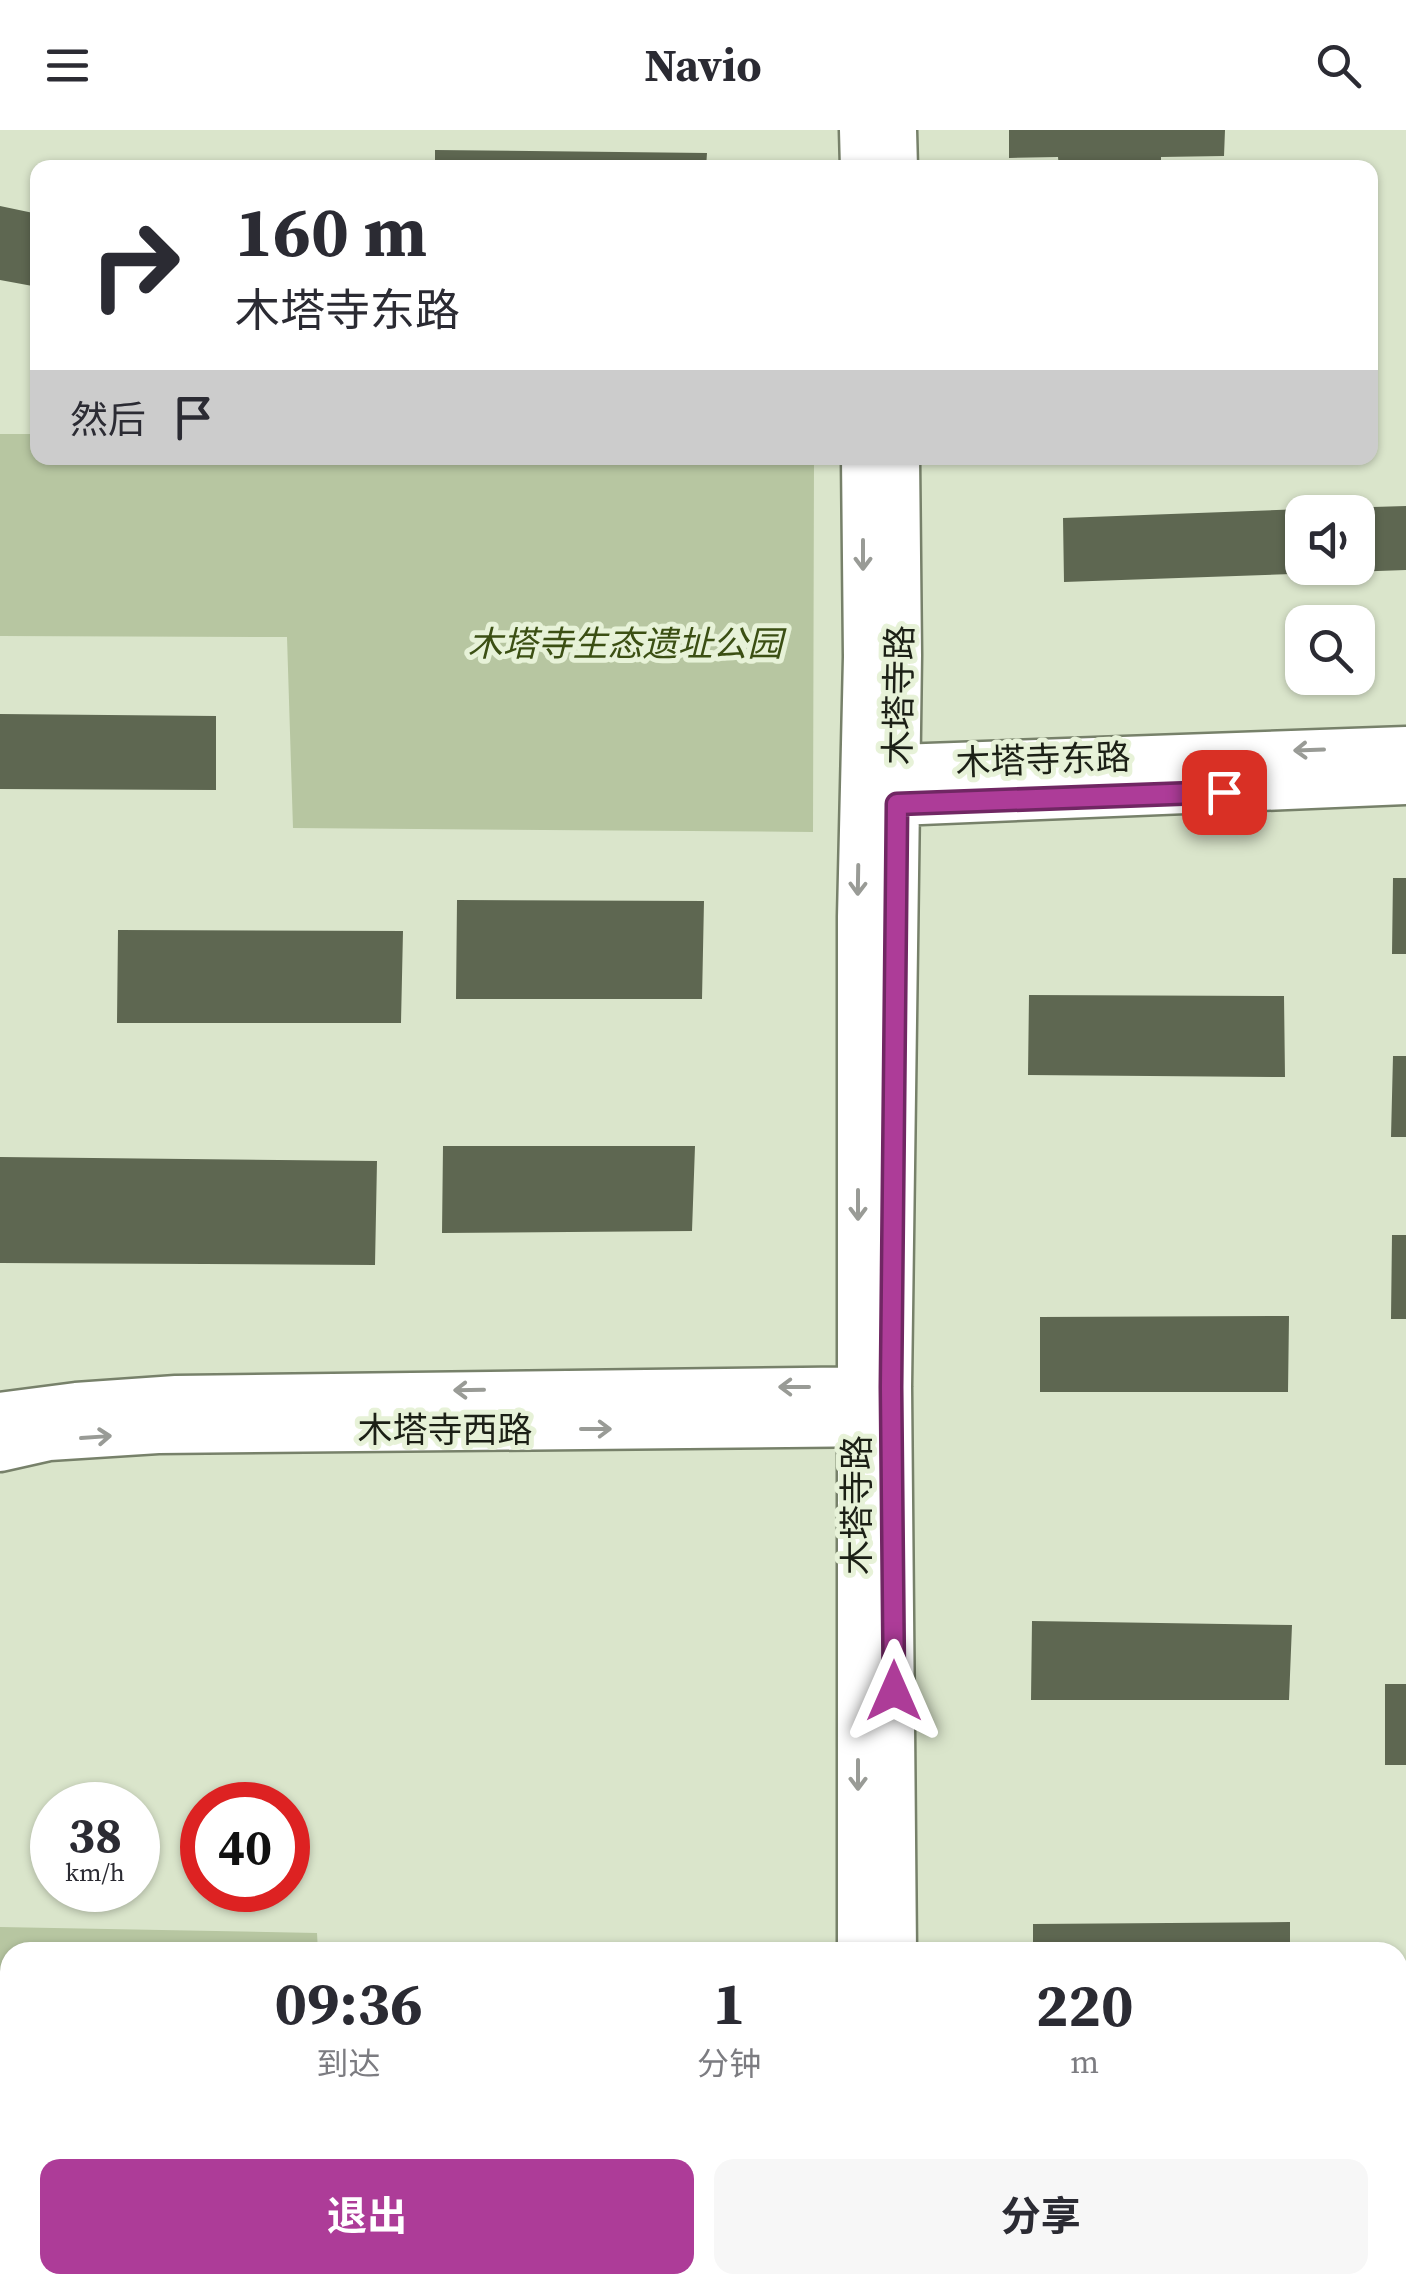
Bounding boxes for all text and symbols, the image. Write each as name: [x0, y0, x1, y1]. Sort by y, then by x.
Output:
text: Navio: [644, 34, 762, 96]
icon: menu: [40, 38, 95, 93]
icon: search: [1311, 38, 1366, 93]
text: 160 m: [235, 183, 427, 279]
icon: right: [70, 200, 200, 330]
text: 木塔寺东路: [235, 279, 460, 341]
icon: arrive: [166, 390, 221, 445]
text: 然后: [70, 394, 146, 446]
map controls: [1285, 495, 1375, 695]
button: sound: [1285, 495, 1375, 585]
one-way arrow: [854, 538, 872, 570]
button: search: [1285, 605, 1375, 695]
park label: 木塔寺生态遗址公园: [467, 620, 787, 668]
street label: 木塔寺路: [874, 625, 924, 765]
street label: 木塔寺东路: [955, 733, 1131, 787]
one-way arrow: [1293, 741, 1325, 760]
pin: [1182, 750, 1267, 835]
icon: arrive: [1197, 765, 1252, 820]
one-way arrow: [849, 863, 868, 895]
one-way arrow: [848, 1188, 868, 1220]
one-way arrow: [778, 1378, 810, 1396]
one-way arrow: [453, 1381, 485, 1400]
street label: 木塔寺西路: [357, 1406, 533, 1454]
one-way arrow: [580, 1420, 612, 1438]
one-way arrow: [80, 1427, 112, 1446]
street label: 木塔寺路: [833, 1435, 881, 1575]
position arrow: [842, 1639, 946, 1743]
one-way arrow: [848, 1758, 868, 1790]
speed limit sign: 40: [180, 1782, 310, 1912]
text: 38: [68, 1800, 122, 1869]
text: km/h: [65, 1855, 125, 1889]
text: 09:36: [275, 1962, 423, 2044]
text: 1: [713, 1962, 746, 2044]
text: 220: [1036, 1964, 1133, 2046]
text: m: [1070, 2040, 1099, 2084]
text: 到达: [317, 2042, 381, 2086]
text: 分钟: [697, 2042, 761, 2086]
button: 退出: [40, 2159, 694, 2274]
button: 分享: [714, 2159, 1368, 2274]

